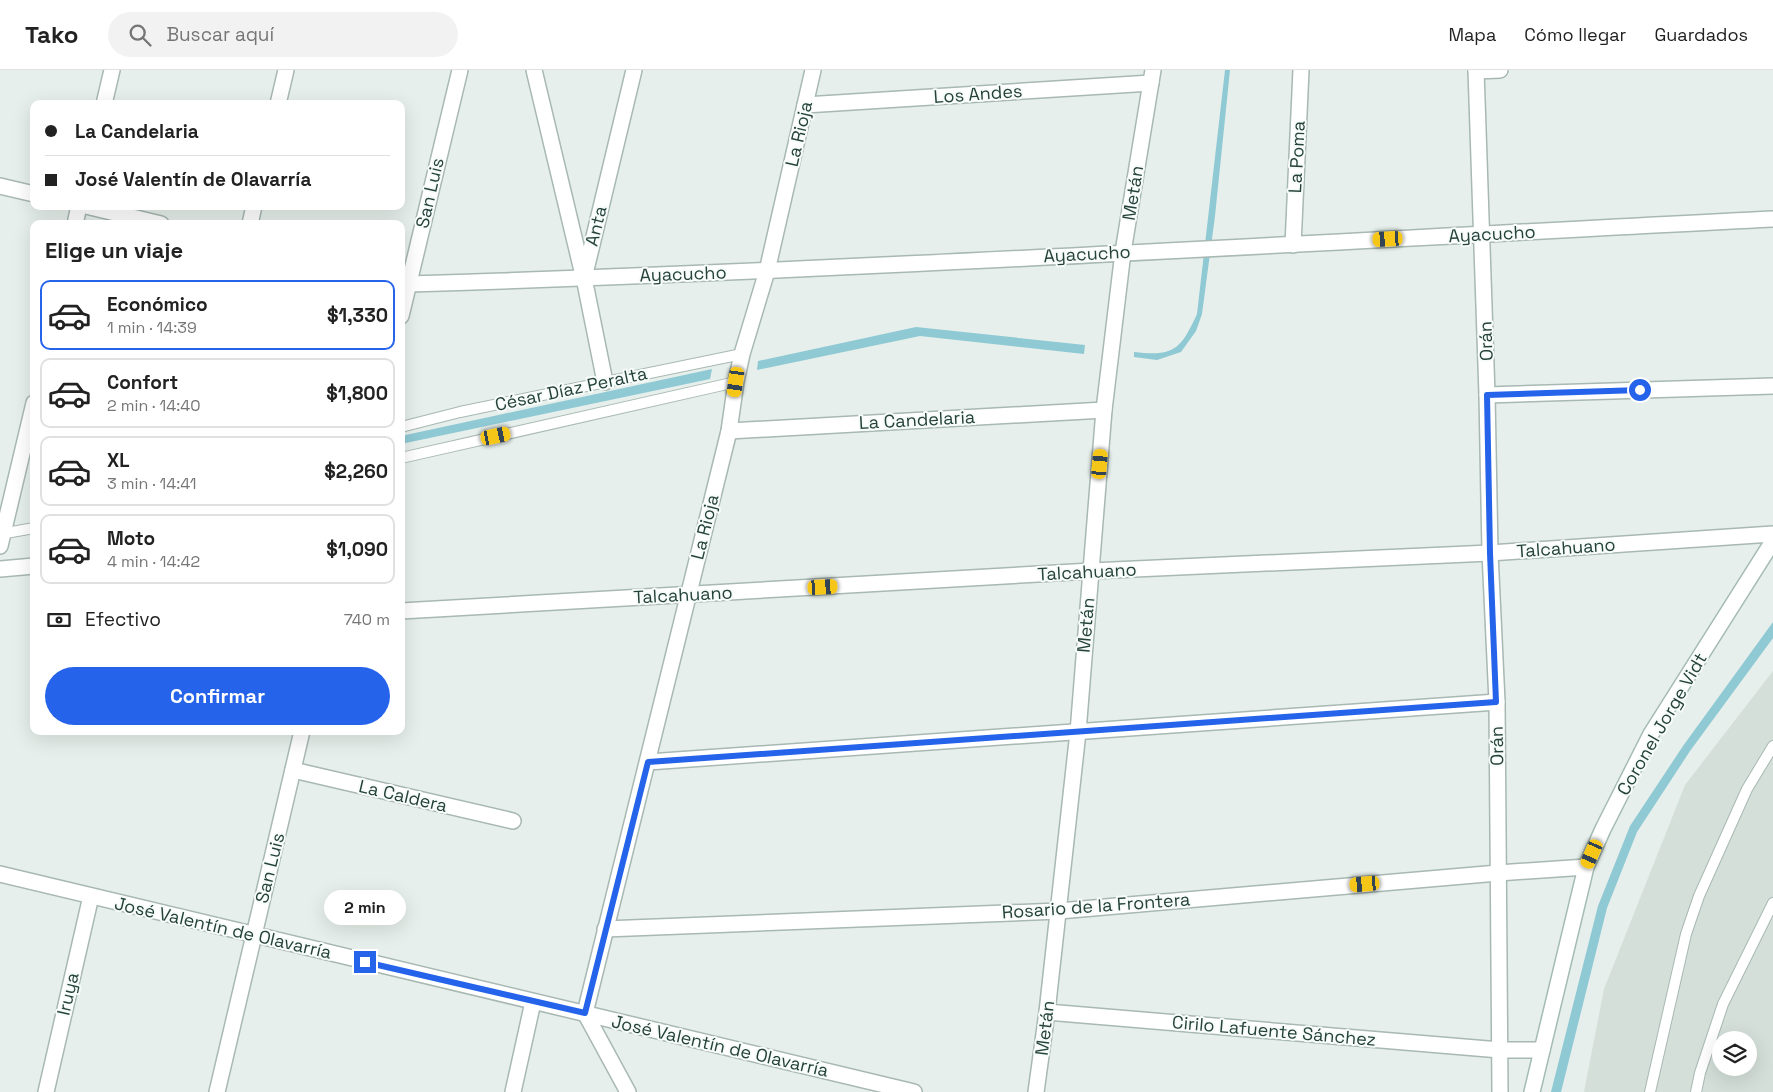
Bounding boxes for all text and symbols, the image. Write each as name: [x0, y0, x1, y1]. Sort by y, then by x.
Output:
search box: [108, 12, 458, 57]
text: Tako: [25, 19, 78, 50]
icon: search: [126, 21, 154, 49]
text: Buscar aquí: [166, 22, 274, 47]
text: Mapa: [1448, 23, 1496, 46]
text: Cómo llegar: [1524, 23, 1626, 46]
text: Guardados: [1654, 23, 1748, 46]
street label: Los Andes: [933, 79, 1023, 108]
street label: La Rioja: [780, 99, 817, 169]
text: La Candelaria: [75, 119, 199, 144]
street label: La Poma: [1283, 120, 1310, 194]
street label: San Luis: [410, 155, 449, 230]
street label: Metán: [1117, 164, 1148, 222]
text: José Valentín de Olavarría: [75, 167, 311, 192]
street label: Anta: [579, 203, 612, 248]
street label: Ayacucho: [1448, 220, 1536, 247]
car: [1372, 231, 1403, 247]
text: Elige un viaje: [45, 236, 183, 264]
street label: Ayacucho: [1043, 240, 1131, 267]
street label: Ayacucho: [639, 260, 727, 287]
text: Económico: [107, 292, 208, 317]
icon: car: [47, 293, 92, 338]
text: $1,330: [327, 303, 388, 328]
text: 1 min · 14:39: [107, 317, 197, 338]
street label: Orán: [1473, 321, 1498, 361]
street label: César Díaz Peralta: [493, 361, 649, 416]
car: [726, 366, 745, 398]
text: Confort: [107, 370, 178, 395]
icon: car: [47, 371, 92, 416]
route start: [1629, 379, 1651, 401]
text: $1,800: [326, 381, 388, 406]
text: 2 min · 14:40: [107, 395, 200, 416]
street label: La Candelaria: [858, 405, 976, 434]
car: [479, 426, 512, 446]
text: XL: [107, 448, 130, 473]
car: [1091, 448, 1108, 480]
icon: car: [47, 449, 92, 494]
text: $2,260: [324, 459, 388, 484]
text: 3 min · 14:41: [107, 473, 197, 494]
street label: La Rioja: [685, 492, 724, 562]
text: Moto: [107, 526, 155, 551]
icon: car: [47, 527, 92, 572]
street label: Talcahuano: [1516, 533, 1616, 562]
text: $1,090: [326, 537, 388, 562]
text: 4 min · 14:42: [107, 551, 200, 572]
street label: Talcahuano: [1037, 557, 1137, 586]
car: [807, 579, 838, 595]
street label: Talcahuano: [633, 580, 733, 609]
street label: Metán: [1072, 596, 1099, 654]
icon: cash: [45, 606, 73, 634]
text: Efectivo: [85, 607, 161, 632]
text: 740 m: [344, 609, 390, 630]
street label: Coronel Jorge Vidt: [1611, 648, 1712, 799]
button: Confirmar: [45, 667, 390, 725]
street label: Orán: [1485, 726, 1508, 766]
street label: La Caldera: [357, 774, 450, 817]
street label: San Luis: [250, 830, 289, 905]
car: [1579, 837, 1604, 871]
car: [1349, 875, 1380, 893]
street label: Rosario de la Frontera: [1001, 887, 1191, 924]
callout: 2 min: [324, 890, 406, 924]
street label: José Valentín de Olavarría: [112, 891, 334, 964]
text: 2 min: [344, 897, 386, 918]
route end: [354, 951, 376, 973]
street label: Iruya: [51, 970, 84, 1018]
street label: Metán: [1030, 999, 1059, 1057]
street label: José Valentín de Olavarría: [609, 1009, 831, 1082]
street label: Cirilo Lafuente Sánchez: [1171, 1010, 1377, 1051]
map controls: [1712, 1031, 1757, 1076]
button: layers: [1712, 1031, 1757, 1076]

